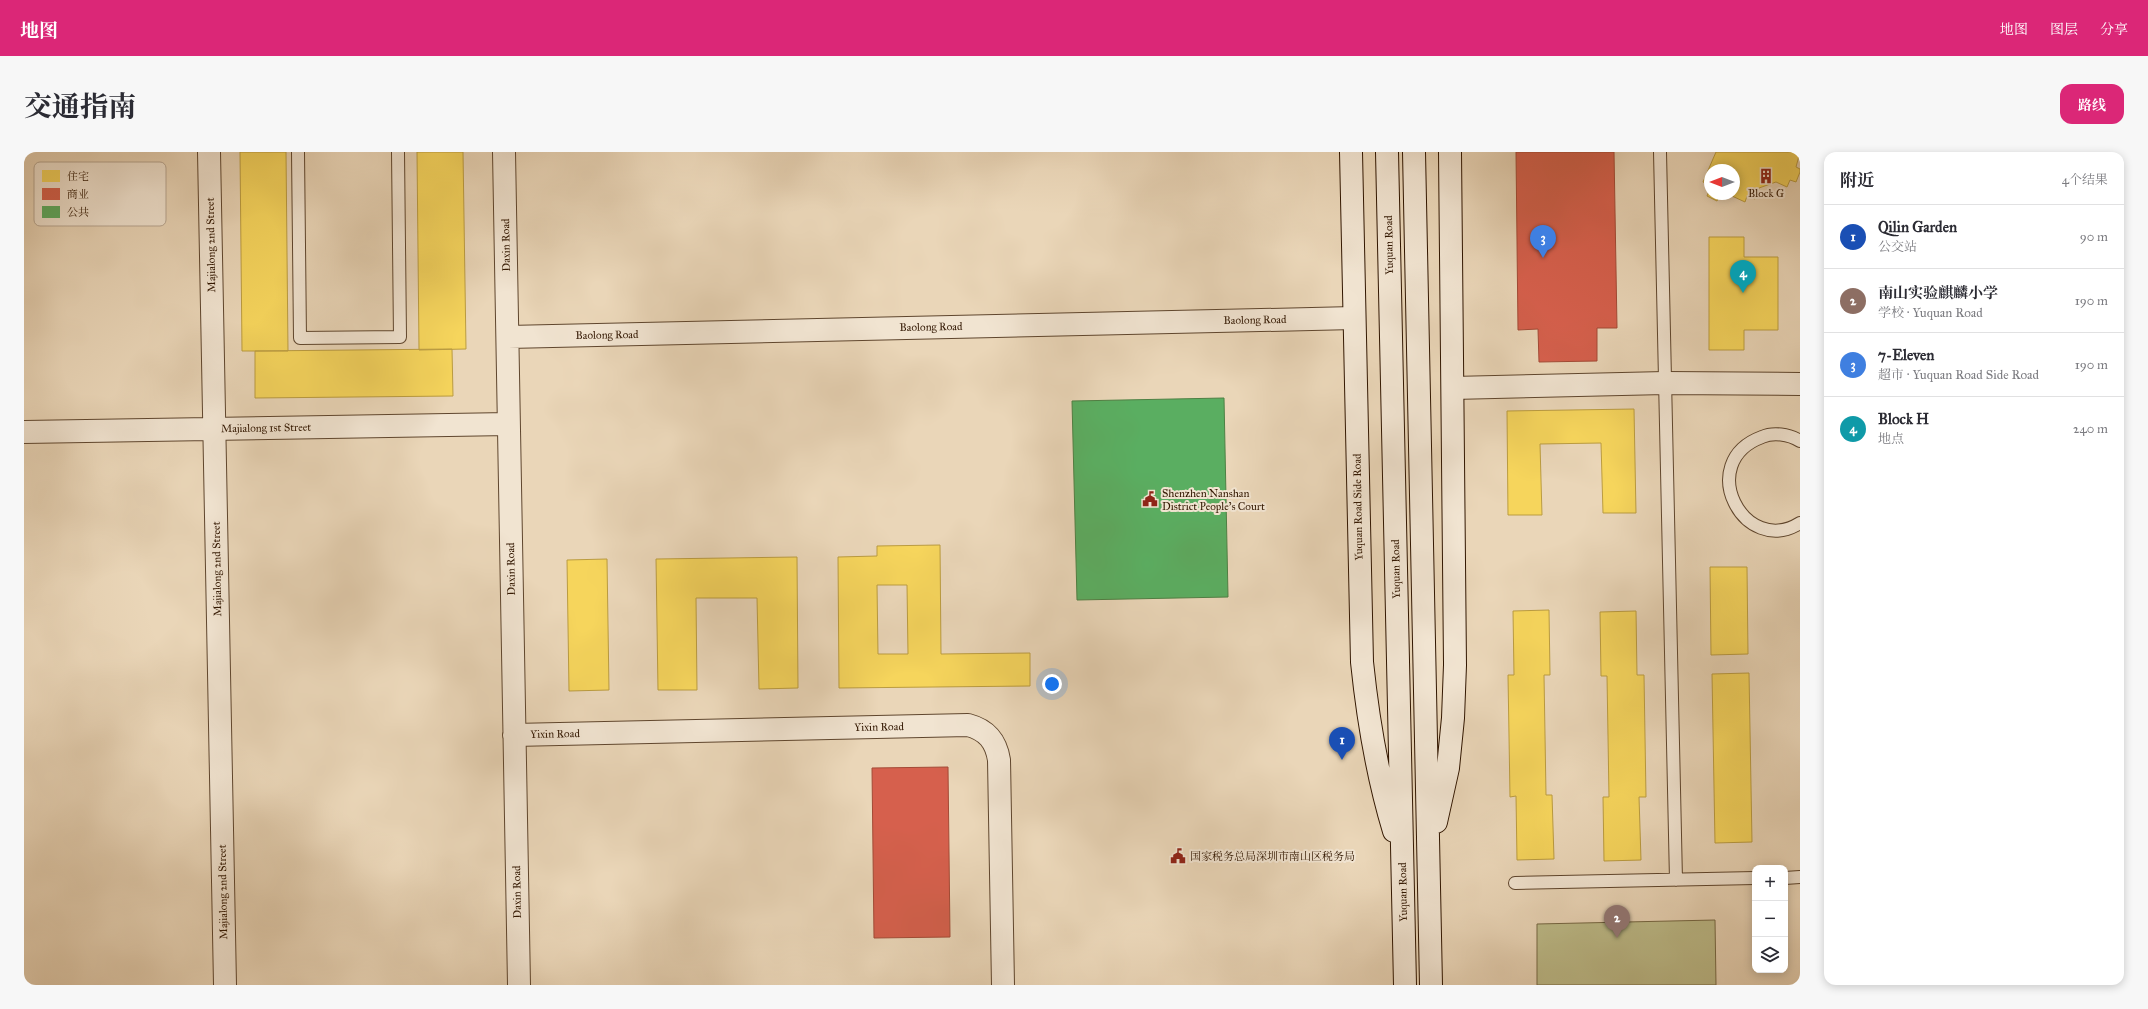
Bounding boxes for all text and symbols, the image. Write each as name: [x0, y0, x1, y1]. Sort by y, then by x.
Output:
text: 地图: [20, 19, 58, 42]
text: 地图: [2000, 21, 2028, 38]
text: 图层: [2050, 21, 2078, 38]
text: 分享: [2100, 21, 2128, 38]
button: 路线: [2060, 84, 2124, 124]
text: 交通指南: [24, 89, 136, 124]
legend: [34, 162, 166, 226]
north arrow: [1704, 164, 1740, 200]
building icon: Block G: [1757, 167, 1775, 185]
text: 住宅: [67, 170, 89, 183]
text: 附近: [1840, 170, 1874, 191]
text: 4个结果: [2062, 172, 2108, 188]
place label: Block G: [1748, 187, 1784, 200]
text: 商业: [67, 188, 89, 201]
street label: Majialong 2nd Street: [204, 197, 218, 293]
text: 公共: [67, 206, 89, 219]
street label: Yuquan Road: [1382, 215, 1397, 275]
street label: Daxin Road: [499, 218, 513, 272]
text: Qilin Garden: [1878, 218, 1957, 236]
pin: 3: [1530, 225, 1556, 258]
text: 1: [1850, 229, 1856, 245]
text: 90 m: [2080, 229, 2108, 245]
text: 公交站: [1878, 239, 1917, 255]
pin: 4: [1730, 260, 1756, 293]
text: 南山实验麒麟小学: [1878, 284, 1998, 302]
text: 2: [1850, 293, 1856, 309]
text: 190 m: [2075, 293, 2108, 309]
text: 学校 · Yuquan Road: [1878, 305, 1983, 321]
street label: Baolong Road: [1223, 313, 1287, 327]
street label: Baolong Road: [899, 320, 963, 334]
street label: Baolong Road: [575, 328, 639, 342]
text: 7-Eleven: [1878, 346, 1934, 364]
text: 3: [1850, 357, 1856, 373]
text: 190 m: [2075, 357, 2108, 373]
text: 超市 · Yuquan Road Side Road: [1878, 367, 2039, 383]
text: Block H: [1878, 410, 1929, 428]
street label: Majialong 1st Street: [221, 421, 311, 435]
text: 4: [1849, 421, 1857, 437]
text: 240 m: [2073, 421, 2108, 437]
text: 地点: [1878, 431, 1904, 447]
street label: Yuquan Road Side Road: [1351, 453, 1366, 561]
place label: Shenzhen Nanshan District People's Court: [1162, 487, 1265, 513]
public building icon: Shenzhen Nanshan District People's Court: [1141, 490, 1159, 508]
street label: Majialong 2nd Street: [210, 521, 224, 617]
street label: Yuquan Road: [1389, 539, 1404, 599]
street label: Daxin Road: [504, 542, 518, 596]
your location: [1042, 674, 1062, 694]
street label: Yixin Road: [854, 720, 904, 734]
street label: Yixin Road: [530, 727, 580, 741]
pin: 1: [1329, 727, 1355, 760]
street label: Majialong 2nd Street: [216, 844, 230, 940]
public building icon: 国家税务总局深圳市南山区税务局: [1169, 847, 1187, 865]
place label: 国家税务总局深圳市南山区税务局: [1190, 850, 1355, 863]
street label: Yuquan Road: [1396, 862, 1411, 922]
street label: Daxin Road: [510, 865, 524, 919]
map controls: [1752, 865, 1788, 973]
button: +: [1752, 865, 1788, 901]
button: −: [1752, 901, 1788, 937]
pin: 2: [1604, 905, 1630, 938]
button: layers: [1752, 937, 1788, 973]

